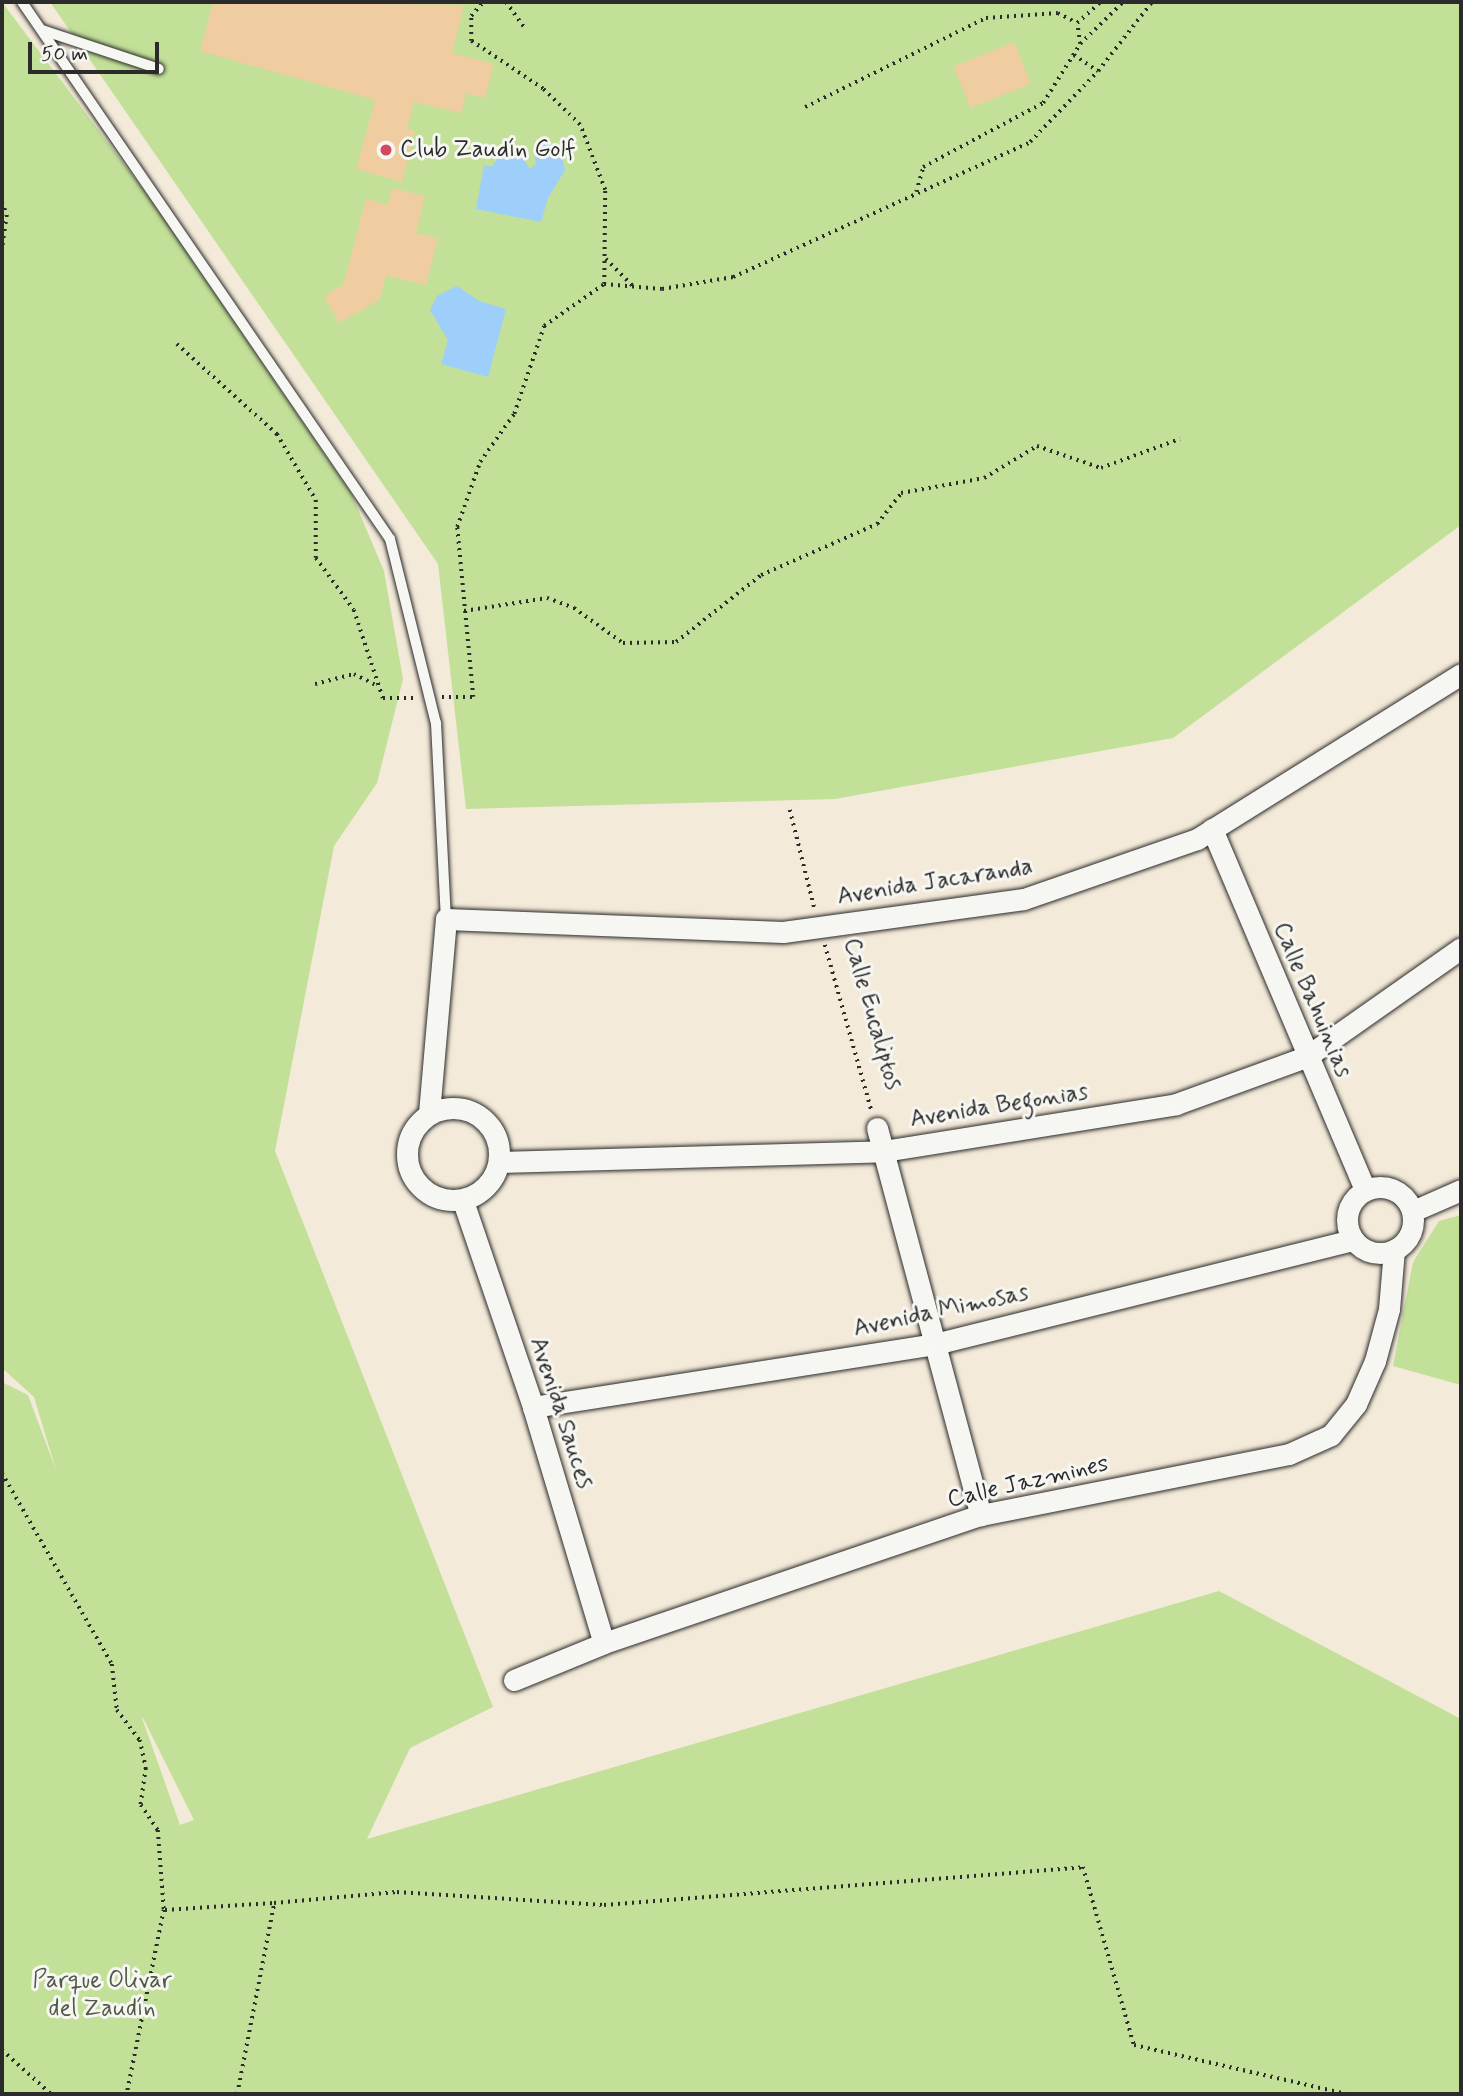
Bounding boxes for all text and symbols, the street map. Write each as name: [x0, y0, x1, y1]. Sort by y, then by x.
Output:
scale bar: [32, 28, 163, 72]
text: 50 m: [41, 40, 88, 68]
place label: Club Zaudín Golf: [400, 136, 571, 164]
marker: Club Zaudín Golf: [378, 142, 394, 158]
street label: Avenida Jacaranda: [835, 852, 1035, 912]
street label: Calle Bahuinias: [1268, 921, 1356, 1079]
street label: Calle Eucaliptos: [837, 935, 907, 1093]
street label: Avenida Begonias: [906, 1077, 1092, 1135]
street label: Avenida Mimosas: [850, 1278, 1032, 1344]
street label: Avenida Sauces: [524, 1336, 598, 1490]
street label: Calle Jazmines: [945, 1450, 1111, 1514]
park label: Parque Olivar del Zaudín: [32, 1967, 172, 2023]

